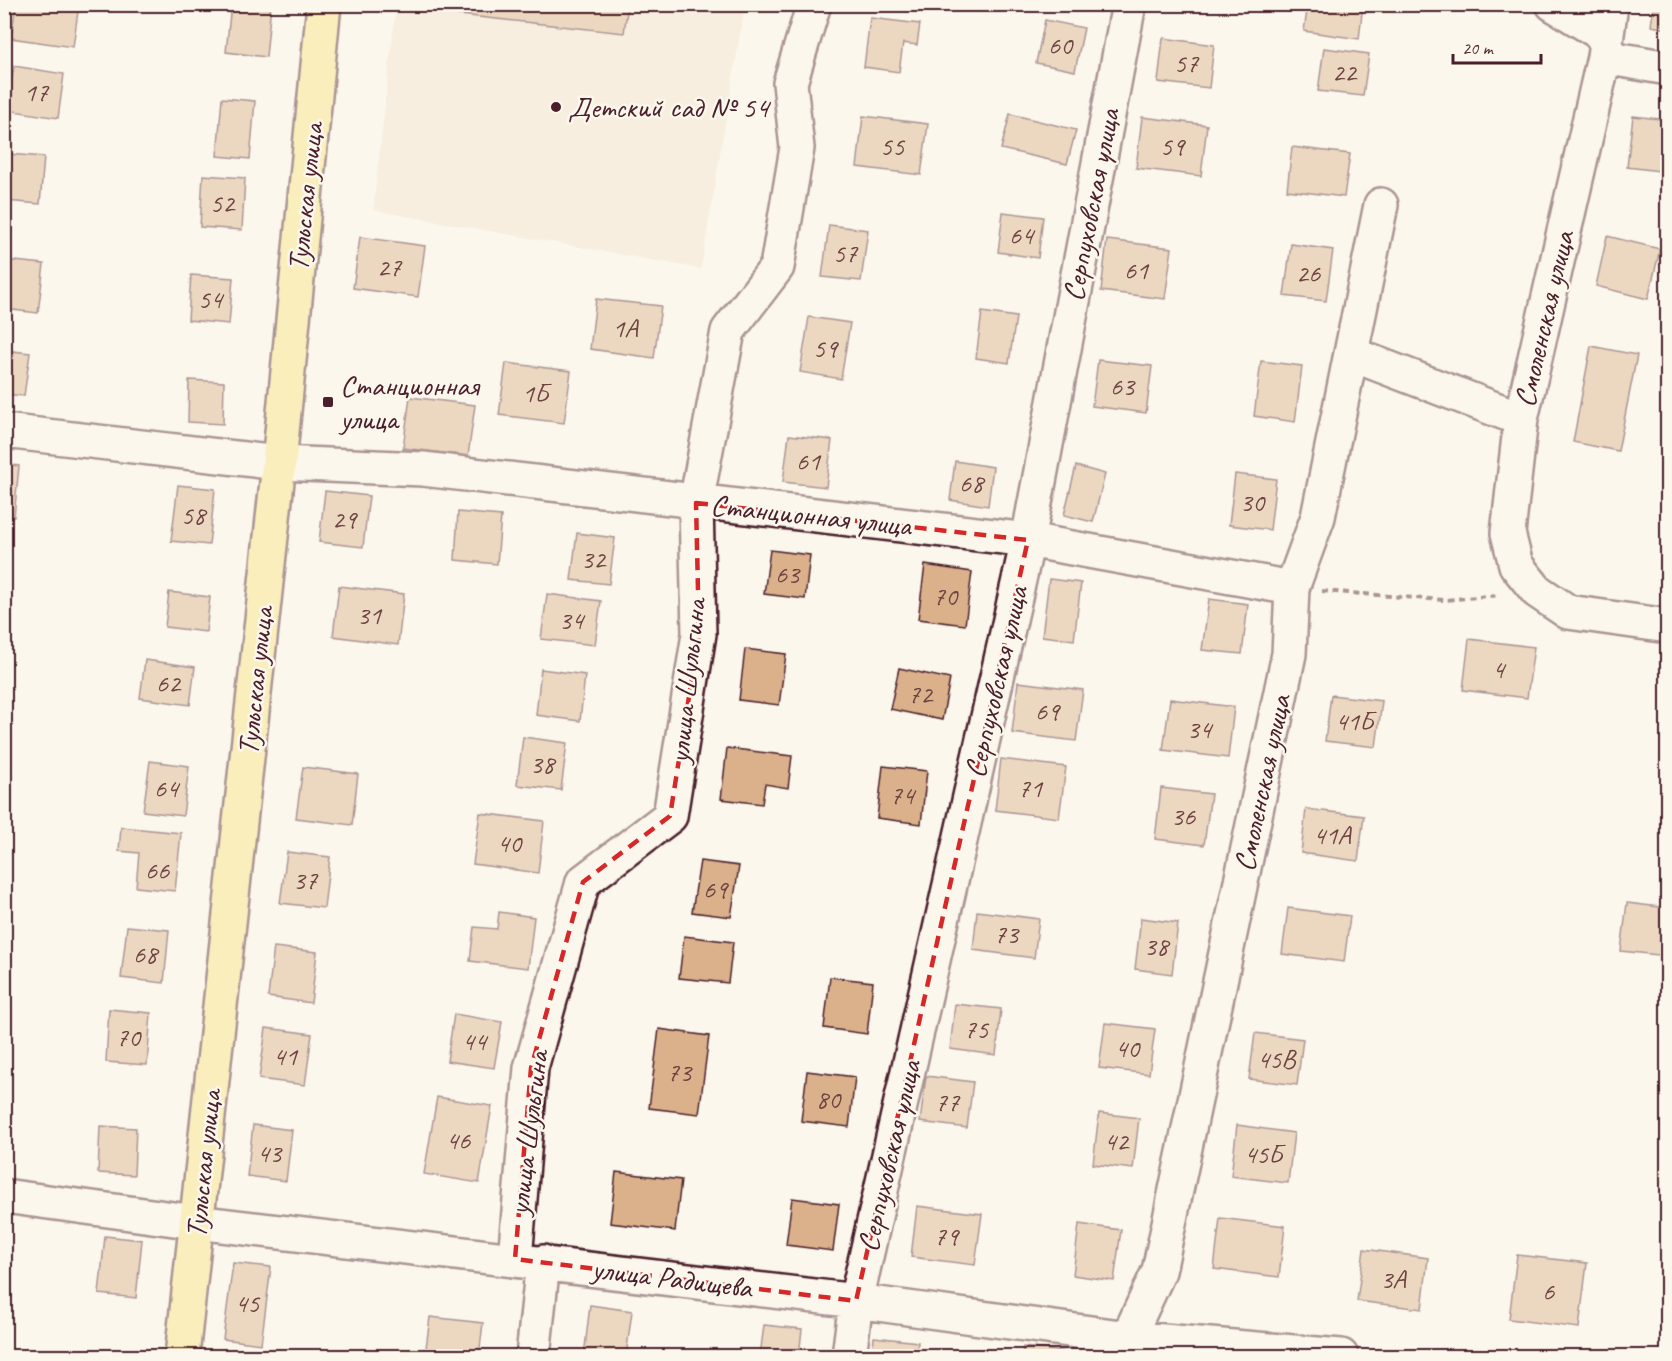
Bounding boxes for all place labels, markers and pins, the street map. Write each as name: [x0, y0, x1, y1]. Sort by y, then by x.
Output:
place label: Детский сад № 54: [568, 88, 771, 126]
marker: Детский сад № 54: [549, 100, 563, 114]
place label: Станционная улица: [338, 366, 481, 438]
marker: Станционная улица: [321, 395, 335, 409]

